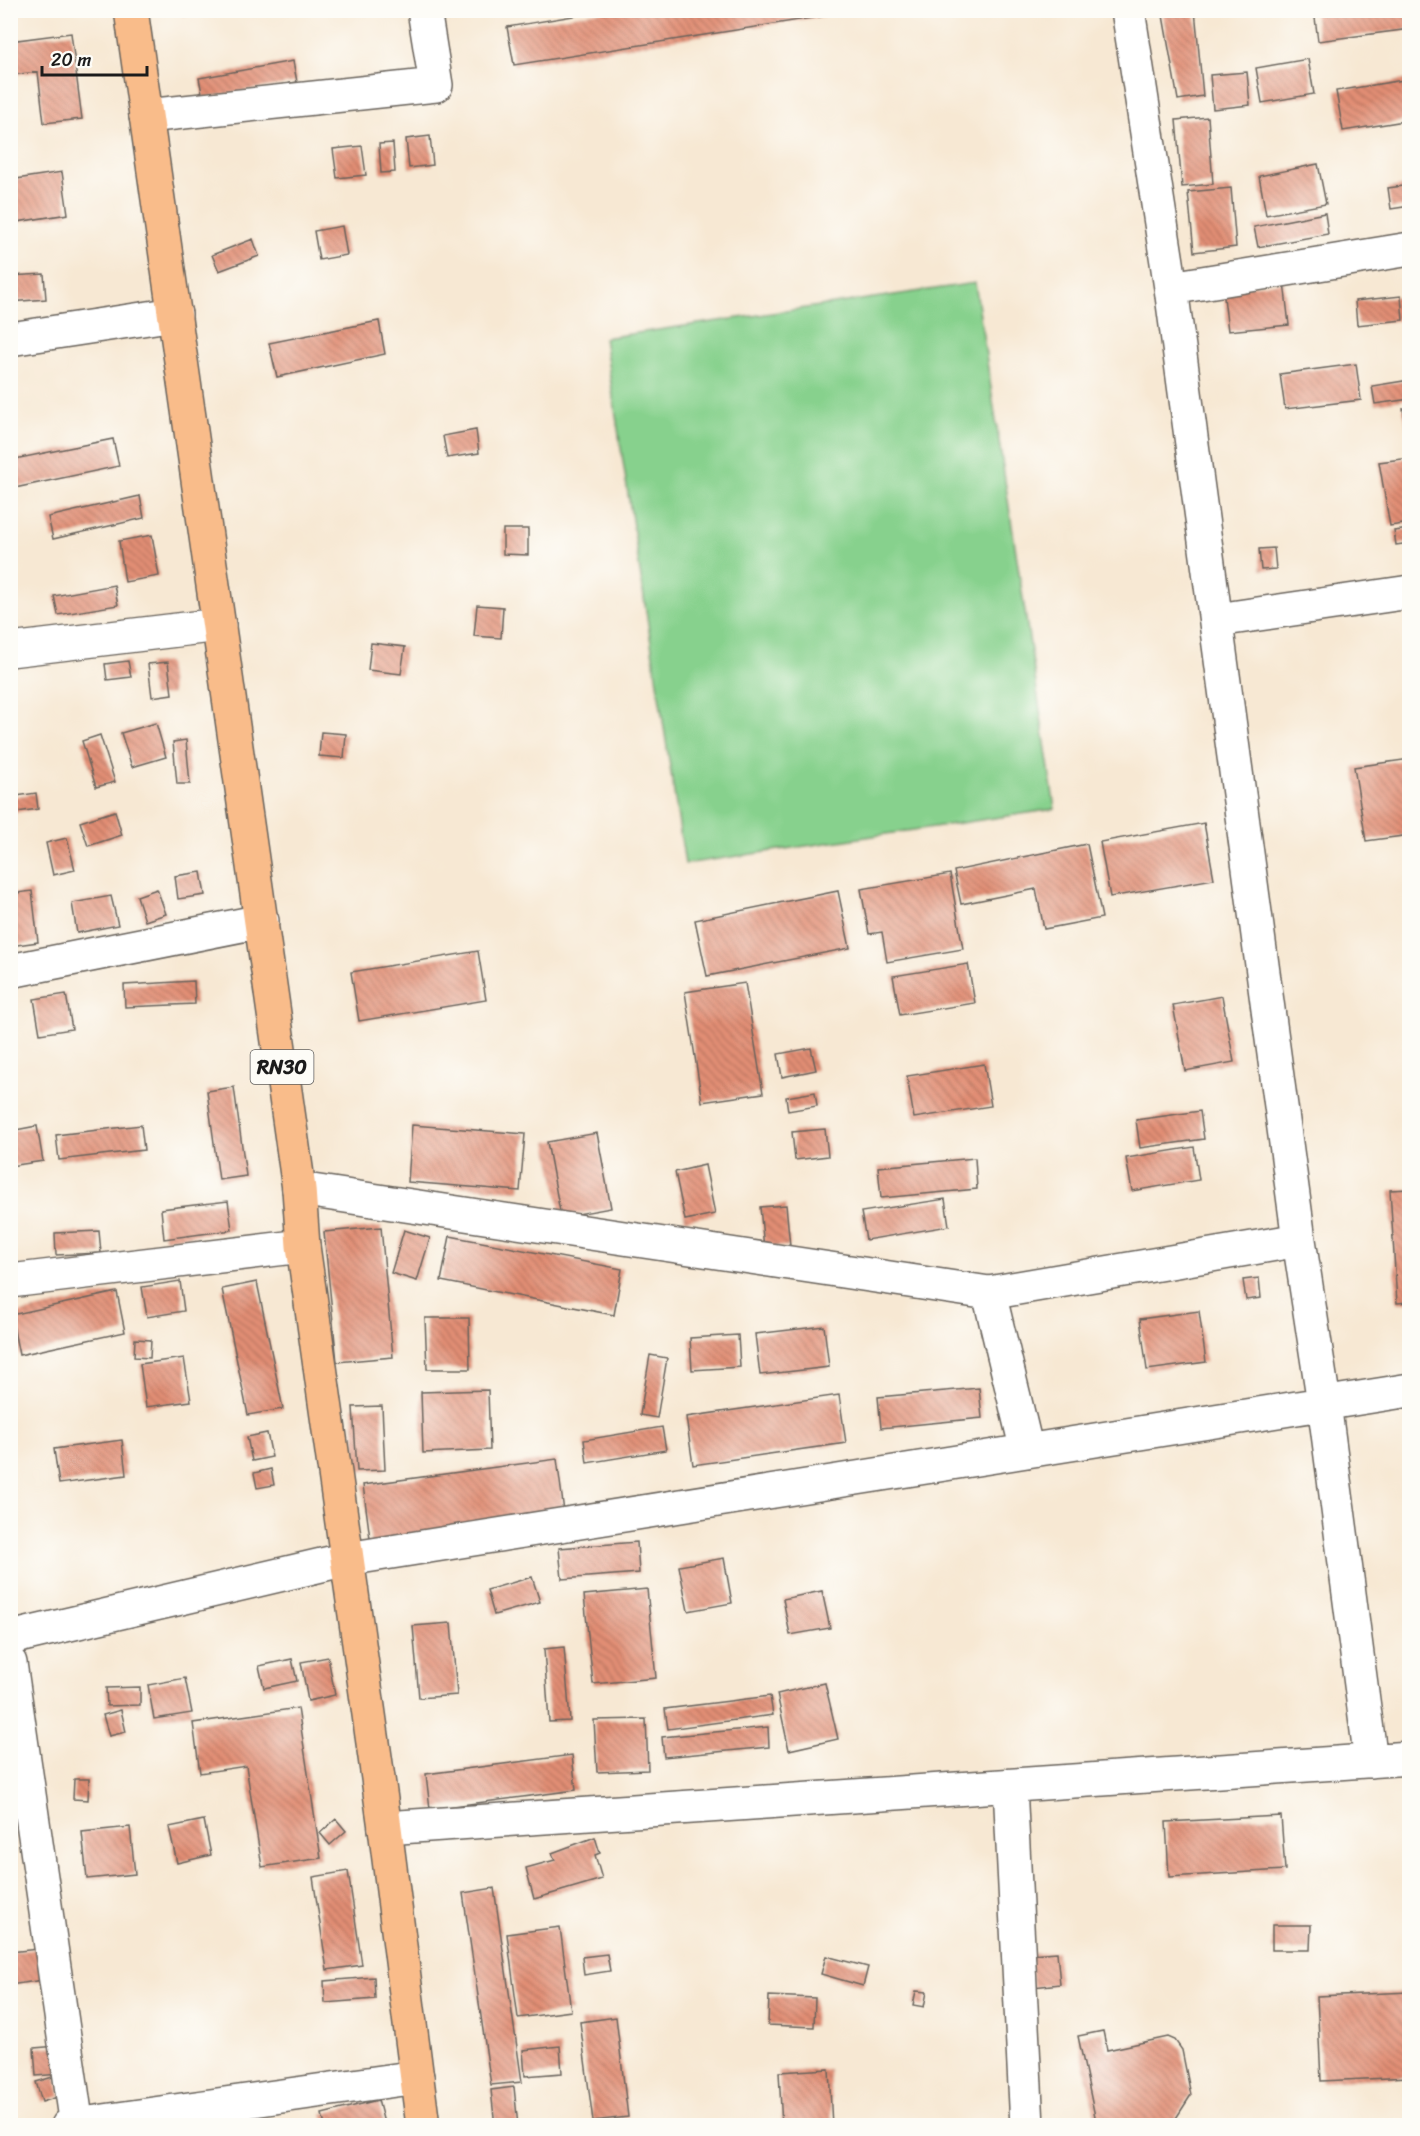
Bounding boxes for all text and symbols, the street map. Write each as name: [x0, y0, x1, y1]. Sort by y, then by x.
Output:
scale bar: [42, 39, 147, 77]
text: 20 m: [51, 44, 91, 76]
road number: RN30: [250, 1050, 314, 1084]

